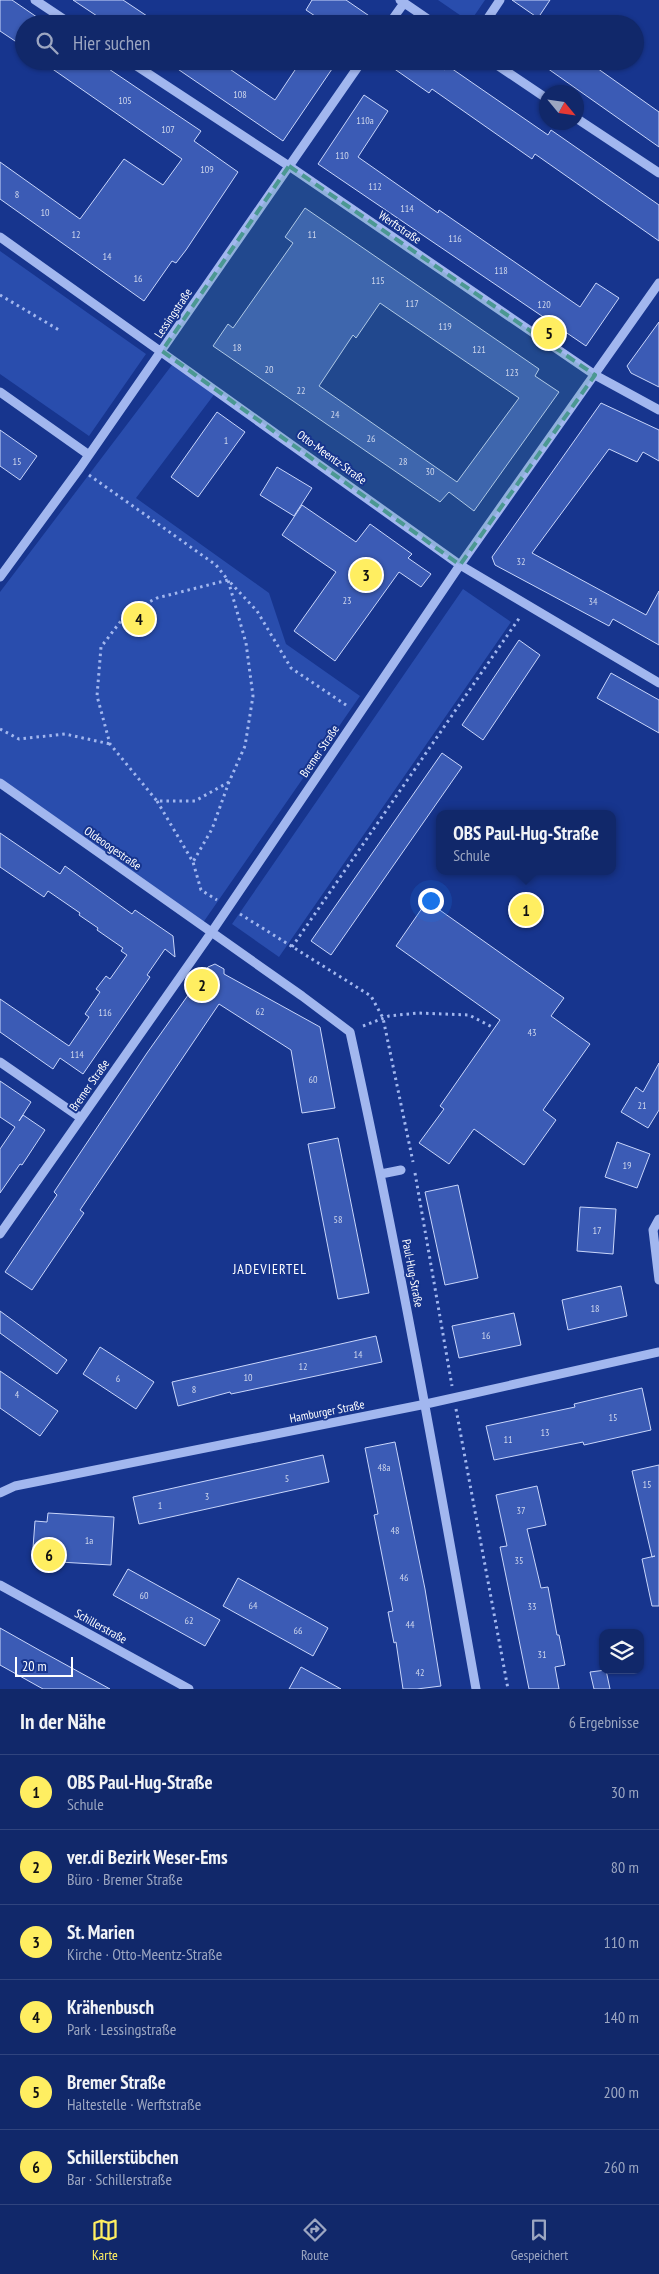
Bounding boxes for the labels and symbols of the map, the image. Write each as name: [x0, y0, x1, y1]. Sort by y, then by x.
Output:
north arrow: [539, 85, 584, 130]
house number: 108: [233, 88, 247, 101]
house number: 105: [118, 94, 132, 107]
house number: 110a: [356, 114, 374, 127]
house number: 107: [161, 123, 175, 136]
house number: 110: [335, 149, 349, 162]
house number: 109: [200, 163, 214, 176]
house number: 112: [368, 180, 382, 193]
house number: 8: [15, 188, 19, 201]
house number: 114: [400, 202, 414, 215]
house number: 10: [41, 206, 50, 219]
street label: Werftstraße: [376, 207, 424, 247]
house number: 12: [72, 228, 81, 241]
house number: 11: [308, 228, 317, 241]
house number: 116: [448, 232, 462, 245]
house number: 14: [103, 250, 112, 263]
house number: 118: [494, 264, 508, 277]
house number: 16: [134, 272, 143, 285]
house number: 115: [371, 274, 385, 287]
street label: Lessingstraße: [151, 285, 195, 341]
house number: 117: [405, 297, 419, 310]
house number: 120: [537, 298, 551, 311]
pin: 5: [533, 314, 565, 352]
house number: 119: [438, 320, 452, 333]
house number: 18: [233, 341, 242, 354]
house number: 121: [472, 343, 486, 356]
house number: 20: [265, 363, 274, 376]
house number: 123: [505, 366, 519, 379]
house number: 22: [297, 384, 306, 397]
house number: 24: [331, 408, 340, 421]
street label: Otto-Meentz-Straße: [294, 427, 370, 487]
house number: 26: [367, 432, 376, 445]
house number: 1: [224, 434, 228, 447]
house number: 15: [13, 455, 22, 468]
house number: 28: [399, 455, 408, 468]
house number: 30: [426, 465, 435, 478]
house number: 32: [517, 555, 526, 568]
pin: 3: [350, 556, 382, 594]
house number: 23: [343, 594, 352, 607]
house number: 34: [589, 595, 598, 608]
pin: 4: [123, 600, 155, 638]
street label: Bremer Straße: [296, 722, 342, 780]
street label: Oldeoogestraße: [82, 823, 144, 873]
your location: [418, 888, 444, 914]
pin: 1: [510, 891, 542, 929]
pin: 2: [186, 966, 218, 1004]
house number: 62: [256, 1005, 265, 1018]
house number: 116: [98, 1006, 112, 1019]
house number: 43: [528, 1026, 537, 1039]
house number: 114: [70, 1048, 84, 1061]
street label: Bremer Straße: [66, 1056, 112, 1114]
house number: 60: [309, 1073, 318, 1086]
house number: 21: [638, 1099, 647, 1112]
house number: 19: [623, 1159, 632, 1172]
house number: 58: [334, 1213, 343, 1226]
house number: 17: [593, 1224, 602, 1237]
street label: Paul-Hug-Straße: [399, 1238, 427, 1308]
district label: JADEVIERTEL: [232, 1260, 307, 1278]
house number: 18: [591, 1302, 600, 1315]
house number: 16: [482, 1329, 491, 1342]
house number: 14: [354, 1348, 363, 1361]
house number: 12: [299, 1360, 308, 1373]
house number: 10: [244, 1371, 253, 1384]
house number: 6: [116, 1372, 121, 1385]
house number: 8: [192, 1383, 196, 1396]
house number: 4: [15, 1388, 20, 1401]
street label: Hamburger Straße: [288, 1396, 366, 1426]
house number: 15: [609, 1411, 618, 1424]
house number: 13: [541, 1426, 550, 1439]
house number: 11: [504, 1433, 513, 1446]
house number: 48a: [378, 1461, 391, 1474]
house number: 5: [285, 1472, 289, 1485]
house number: 15: [643, 1478, 652, 1491]
house number: 3: [205, 1490, 209, 1503]
house number: 1: [158, 1499, 162, 1512]
house number: 37: [517, 1504, 526, 1517]
house number: 48: [391, 1524, 400, 1537]
house number: 1a: [85, 1534, 93, 1547]
pin: 6: [33, 1536, 65, 1574]
house number: 35: [515, 1554, 524, 1567]
house number: 46: [400, 1571, 409, 1584]
house number: 60: [140, 1589, 149, 1602]
house number: 64: [249, 1599, 258, 1612]
house number: 33: [528, 1600, 537, 1613]
street label: Schillerstraße: [72, 1606, 130, 1646]
house number: 62: [185, 1614, 194, 1627]
house number: 44: [406, 1618, 415, 1631]
house number: 66: [294, 1624, 303, 1637]
house number: 31: [538, 1648, 547, 1661]
scale bar: [15, 1654, 72, 1677]
house number: 42: [416, 1666, 425, 1679]

